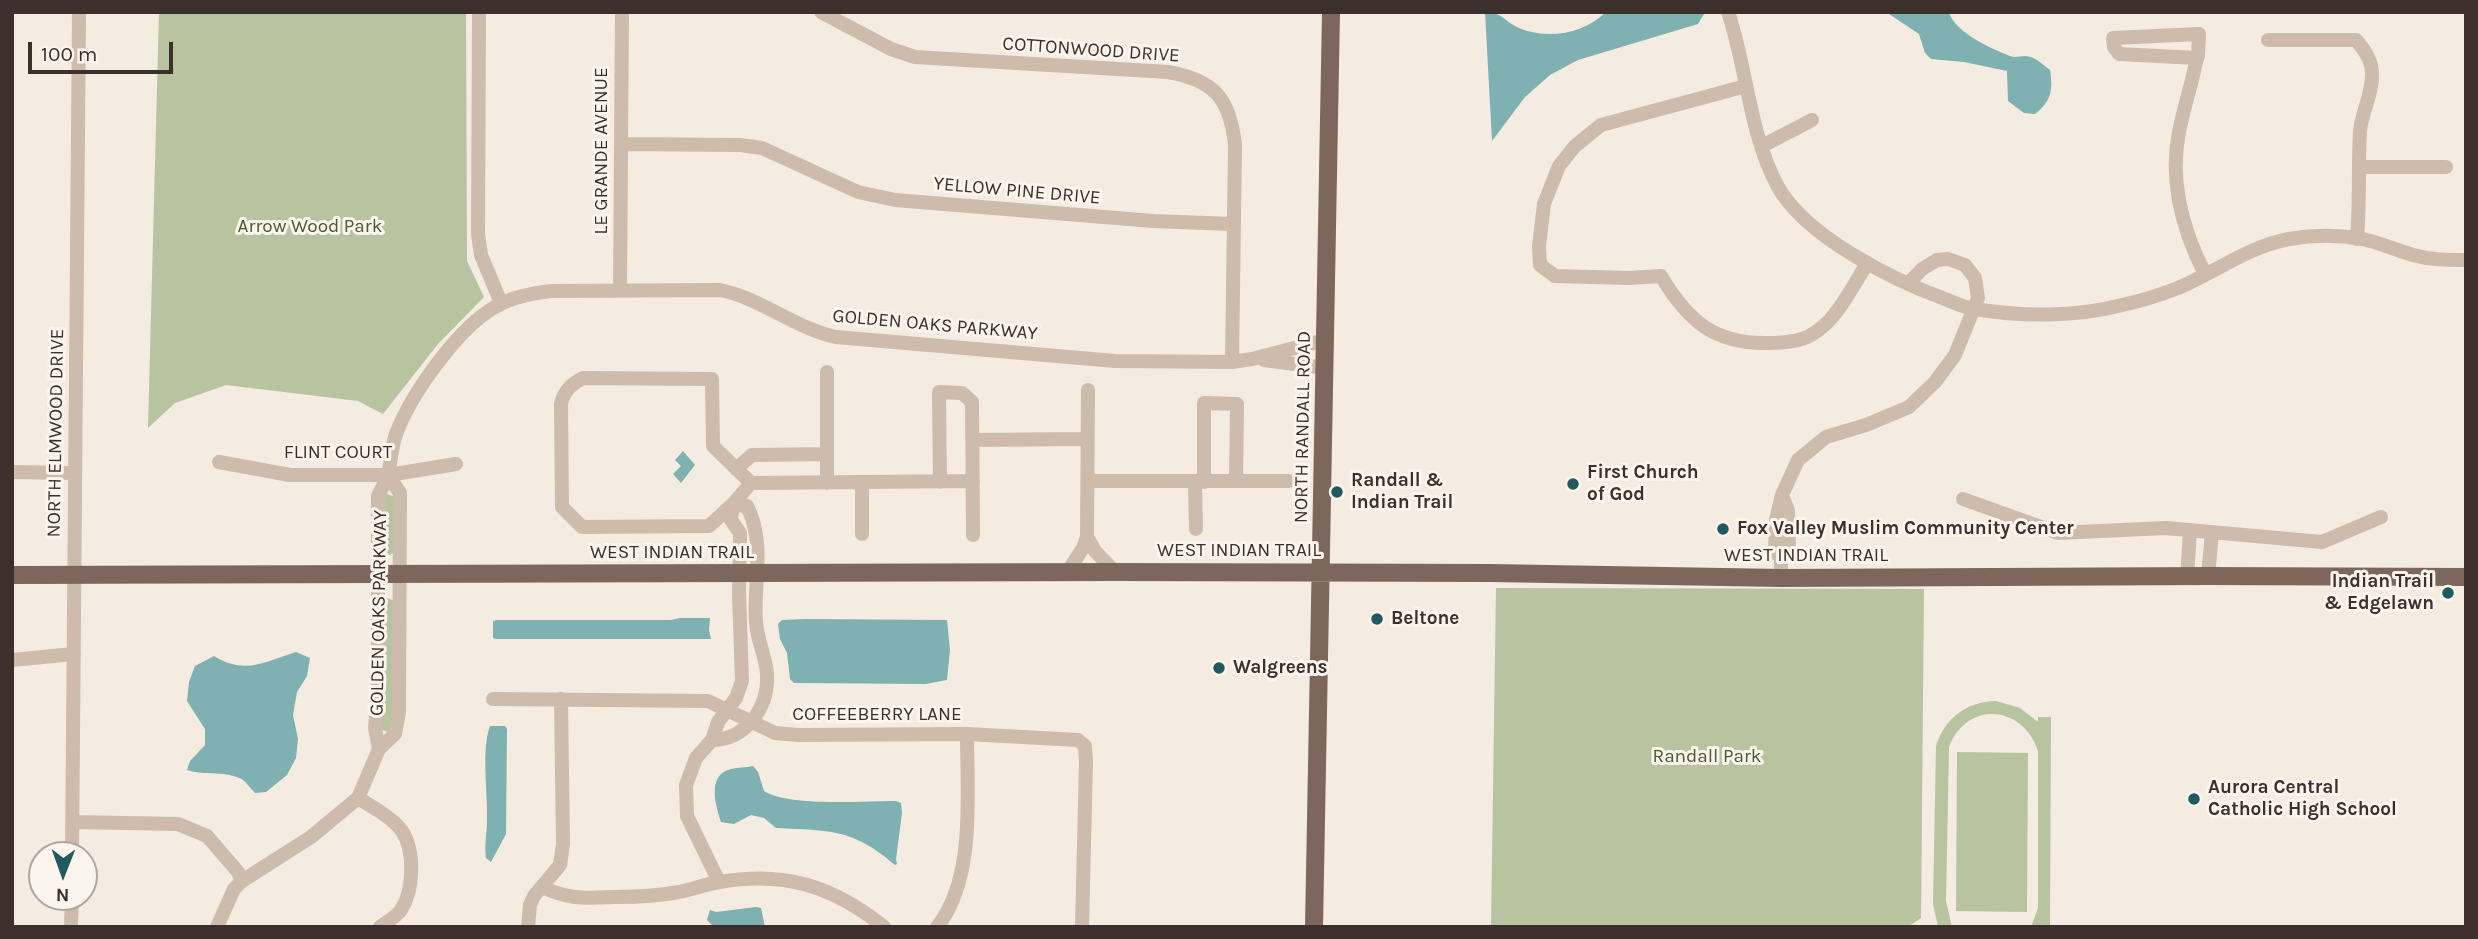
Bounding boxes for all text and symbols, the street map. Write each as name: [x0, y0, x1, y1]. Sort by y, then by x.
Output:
scale bar: [32, 28, 177, 72]
street label: COTTONWOOD DRIVE: [1002, 32, 1180, 68]
text: 100 m: [41, 42, 98, 66]
street label: LE GRANDE AVENUE: [591, 67, 613, 235]
street label: YELLOW PINE DRIVE: [933, 172, 1101, 210]
park label: Arrow Wood Park: [238, 216, 382, 238]
street label: GOLDEN OAKS PARKWAY: [831, 305, 1039, 345]
street label: NORTH ELMWOOD DRIVE: [43, 328, 69, 538]
street label: NORTH RANDALL ROAD: [1290, 331, 1316, 523]
street label: FLINT COURT: [284, 442, 392, 464]
place label: First Church of God: [1587, 462, 1699, 506]
place label: Randall & Indian Trail: [1351, 470, 1453, 514]
marker: First Church of God: [1565, 476, 1581, 492]
marker: Randall & Indian Trail: [1329, 484, 1345, 500]
street label: GOLDEN OAKS PARKWAY: [366, 510, 392, 716]
place label: Fox Valley Muslim Community Center: [1737, 518, 2074, 540]
marker: Fox Valley Muslim Community Center: [1715, 521, 1731, 537]
street label: WEST INDIAN TRAIL: [1157, 540, 1321, 562]
street label: WEST INDIAN TRAIL: [590, 542, 754, 564]
street label: WEST INDIAN TRAIL: [1724, 545, 1888, 567]
place label: Indian Trail & Edgelawn: [2324, 571, 2434, 615]
marker: Indian Trail & Edgelawn: [2440, 585, 2456, 601]
place label: Beltone: [1391, 608, 1459, 630]
marker: Beltone: [1369, 611, 1385, 627]
place label: Walgreens: [1233, 657, 1328, 679]
marker: Walgreens: [1211, 660, 1227, 676]
street label: COFFEEBERRY LANE: [792, 704, 962, 726]
park label: Randall Park: [1653, 746, 1761, 768]
place label: Aurora Central Catholic High School: [2208, 777, 2397, 821]
marker: Aurora Central Catholic High School: [2186, 791, 2202, 807]
north arrow: [28, 841, 98, 911]
text: N: [56, 884, 70, 906]

